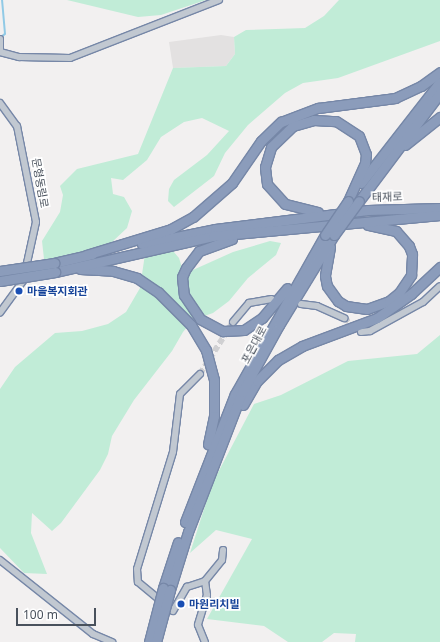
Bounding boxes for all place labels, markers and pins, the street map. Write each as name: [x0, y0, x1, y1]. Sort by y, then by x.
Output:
place label: 마을복지회관: [27, 284, 88, 298]
marker: 마을복지회관: [14, 286, 24, 296]
place label: 마원리치빌: [189, 597, 240, 611]
marker: 마원리치빌: [176, 599, 186, 609]

